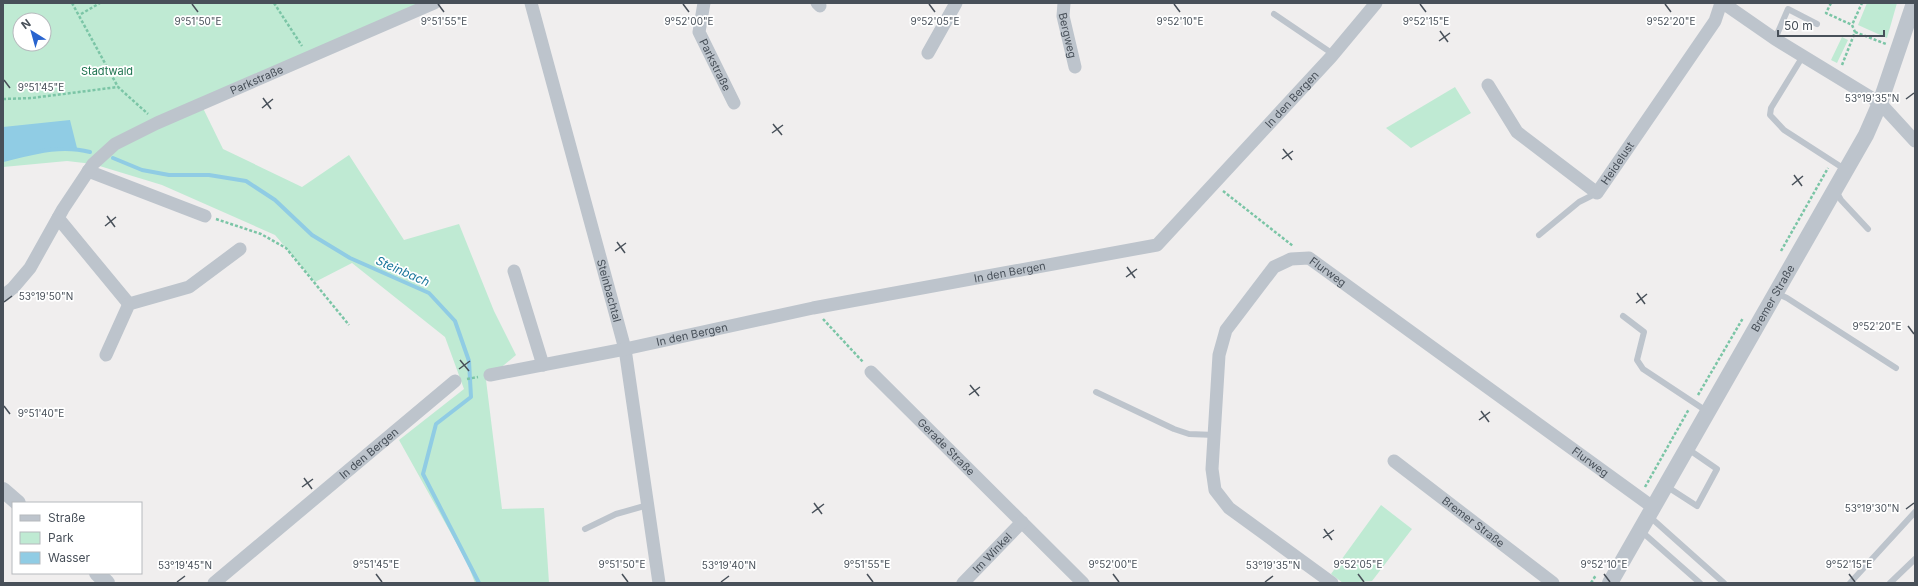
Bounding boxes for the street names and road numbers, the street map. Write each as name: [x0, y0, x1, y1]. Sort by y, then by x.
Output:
street label: Bergweg: [1055, 11, 1080, 60]
street label: Parkstraße: [696, 36, 734, 93]
street label: Parkstraße: [228, 62, 285, 98]
street label: In den Bergen: [1262, 68, 1322, 131]
street label: Heidelust: [1598, 139, 1637, 187]
street label: Flurweg: [1307, 254, 1349, 290]
street label: Steinbachtal: [594, 258, 624, 324]
street label: In den Bergen: [973, 259, 1047, 285]
street label: Bremer Straße: [1748, 262, 1797, 334]
street label: In den Bergen: [655, 320, 729, 349]
street label: Gerade Straße: [914, 415, 978, 478]
street label: In den Bergen: [336, 425, 401, 482]
street label: Flurweg: [1569, 444, 1611, 480]
street label: Bremer Straße: [1439, 493, 1507, 550]
street label: Im Winkel: [970, 530, 1015, 576]

